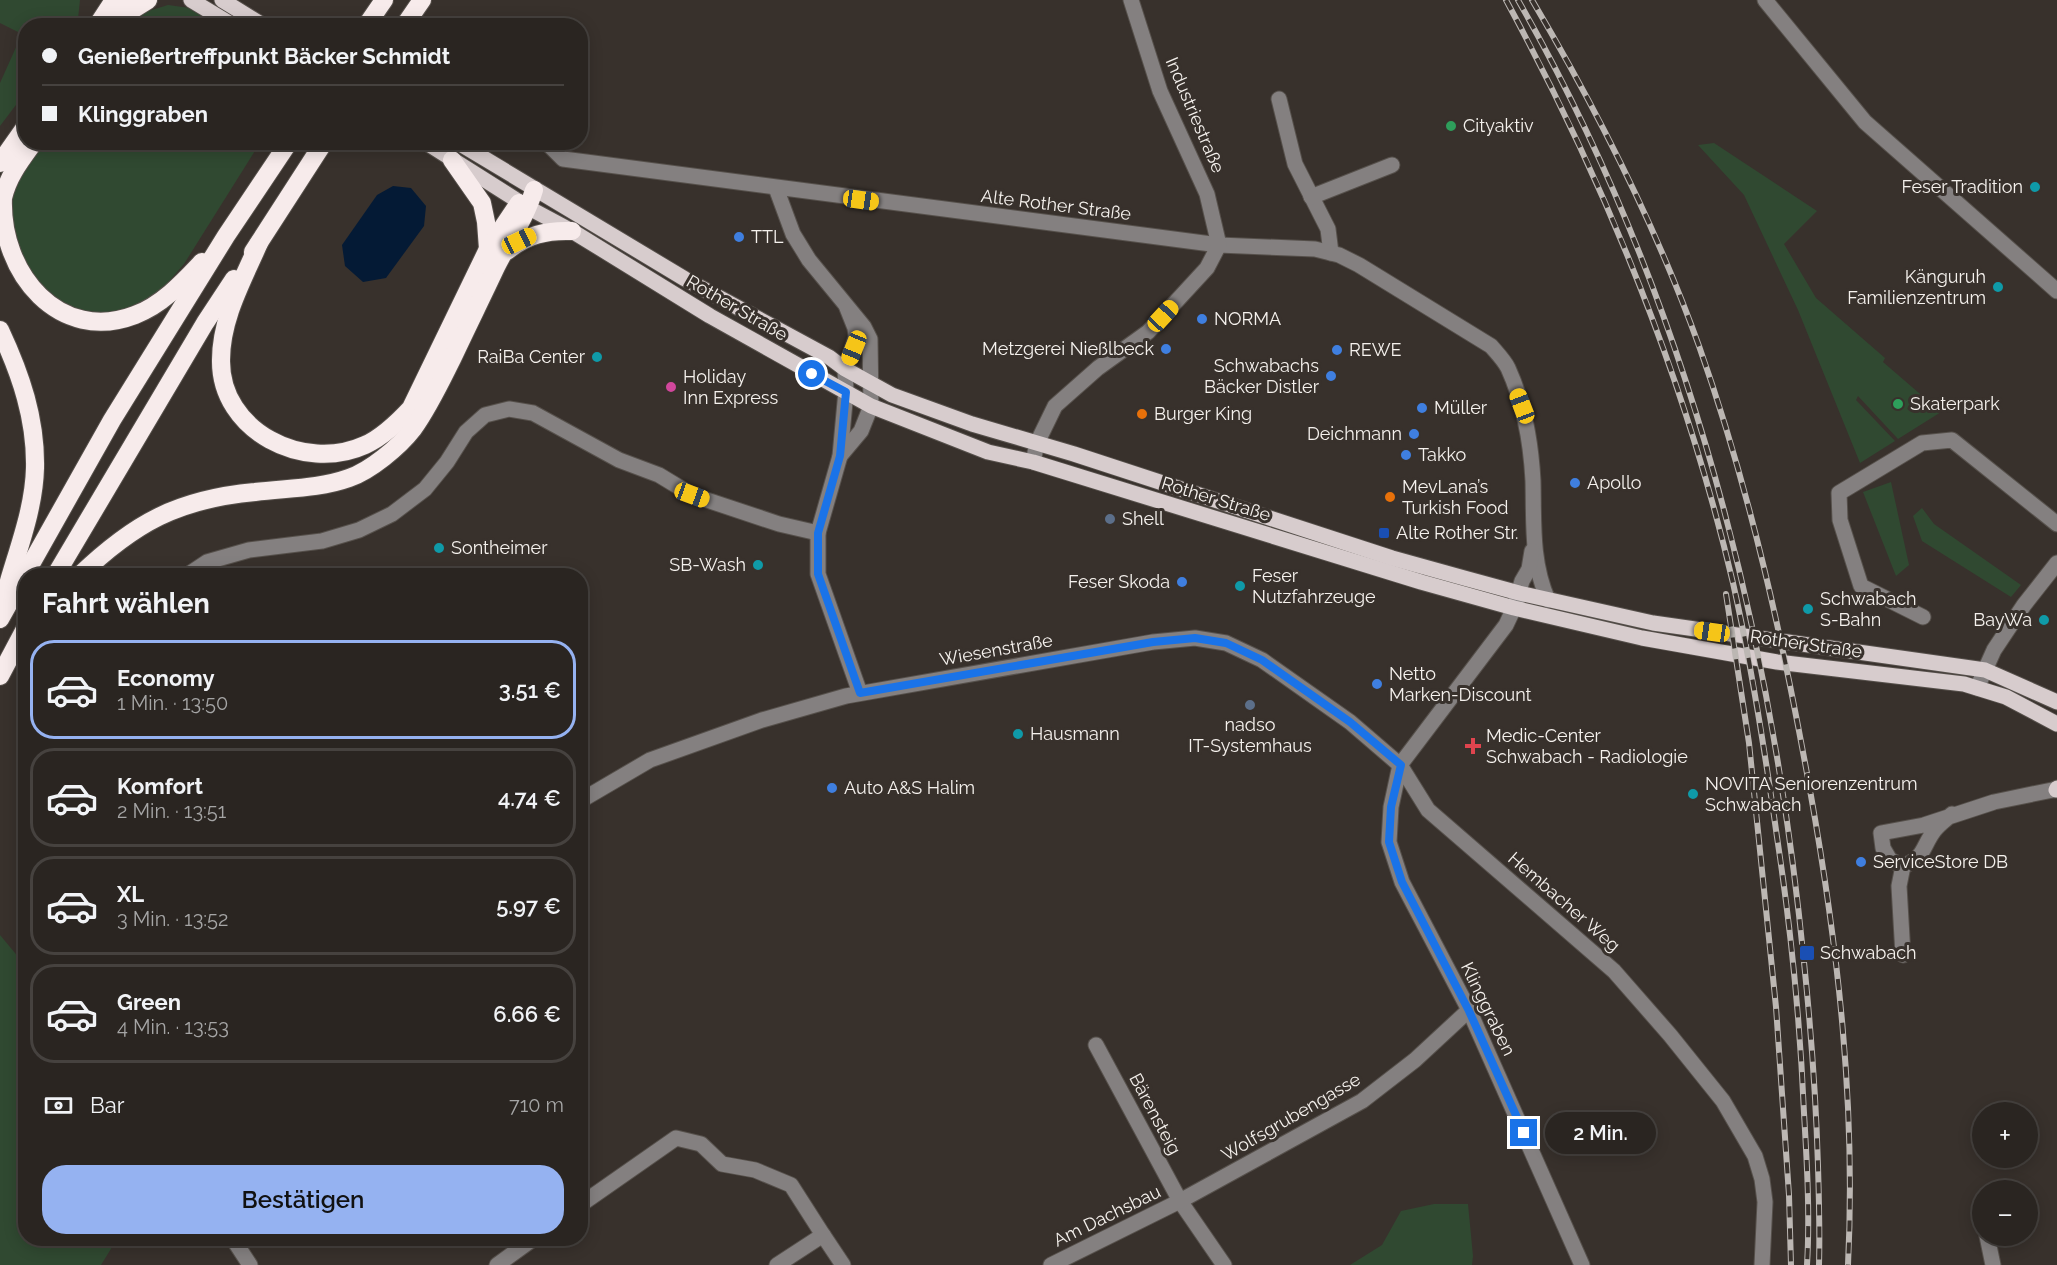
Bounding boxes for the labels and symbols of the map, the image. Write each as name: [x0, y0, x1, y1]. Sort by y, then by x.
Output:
street label: Industriestraße: [1162, 54, 1229, 176]
place label: Cityaktiv: [1463, 115, 1534, 136]
marker: Cityaktiv: [1444, 119, 1458, 133]
place label: Feser Tradition: [1901, 176, 2023, 197]
marker: Feser Tradition: [2028, 180, 2042, 194]
street label: Alte Rother Straße: [980, 185, 1133, 224]
car: [842, 189, 880, 211]
car: [499, 225, 539, 257]
place label: TTL: [751, 226, 784, 247]
marker: TTL: [732, 230, 746, 244]
place label: Känguruh Familienzentrum: [1847, 266, 1986, 308]
street label: Rother Straße: [683, 270, 792, 345]
marker: Känguruh Familienzentrum: [1991, 280, 2005, 294]
car: [1144, 297, 1182, 335]
place label: NORMA: [1214, 308, 1281, 329]
marker: NORMA: [1195, 312, 1209, 326]
car: [839, 328, 869, 368]
place label: Metzgerei Nießlbeck: [982, 338, 1154, 359]
place label: REWE: [1349, 339, 1402, 360]
marker: Metzgerei Nießlbeck: [1159, 342, 1173, 356]
marker: REWE: [1330, 343, 1344, 357]
place label: RaiBa Center: [477, 346, 586, 367]
marker: RaiBa Center: [590, 350, 604, 364]
place label: Schwabachs Bäcker Distler: [1204, 355, 1320, 397]
route start: [798, 360, 825, 387]
place label: Holiday Inn Express: [683, 366, 778, 408]
marker: Schwabachs Bäcker Distler: [1324, 369, 1338, 383]
marker: Holiday Inn Express: [664, 380, 678, 394]
car: [1507, 386, 1537, 426]
place label: Skaterpark: [1910, 393, 2000, 414]
place label: Müller: [1434, 397, 1488, 418]
marker: Skaterpark: [1891, 397, 1905, 411]
marker: Müller: [1415, 401, 1429, 415]
place label: Burger King: [1154, 403, 1252, 424]
marker: Burger King: [1135, 407, 1149, 421]
place label: Deichmann: [1307, 423, 1402, 444]
marker: Deichmann: [1407, 427, 1421, 441]
place label: Takko: [1418, 444, 1467, 465]
marker: Takko: [1399, 448, 1413, 462]
street label: Rother Straße: [1159, 472, 1274, 525]
place label: Apollo: [1587, 472, 1642, 493]
place label: MevLana’s Turkish Food: [1402, 476, 1508, 518]
marker: Apollo: [1568, 476, 1582, 490]
car: [672, 480, 712, 510]
marker: MevLana’s Turkish Food: [1383, 490, 1397, 504]
place label: Shell: [1122, 508, 1164, 529]
marker: Shell: [1103, 512, 1117, 526]
place label: Alte Rother Str.: [1396, 522, 1518, 543]
marker: Alte Rother Str.: [1377, 526, 1391, 540]
place label: Sontheimer: [451, 537, 548, 558]
marker: Sontheimer: [432, 541, 446, 555]
place label: SB-Wash: [669, 554, 746, 575]
marker: SB-Wash: [751, 558, 765, 572]
place label: Feser Nutzfahrzeuge: [1252, 565, 1376, 607]
place label: Feser Skoda: [1068, 571, 1170, 592]
marker: Feser Skoda: [1175, 575, 1189, 589]
marker: Feser Nutzfahrzeuge: [1233, 579, 1247, 593]
place label: Schwabach S-Bahn: [1820, 588, 1917, 630]
marker: Schwabach S-Bahn: [1801, 602, 1815, 616]
place label: BayWa: [1973, 609, 2032, 630]
marker: BayWa: [2037, 613, 2051, 627]
car: [1693, 621, 1731, 643]
street label: Rother Straße: [1749, 625, 1864, 662]
street label: Wiesenstraße: [938, 629, 1054, 670]
place label: Netto Marken-Discount: [1389, 663, 1532, 705]
marker: Netto Marken-Discount: [1370, 677, 1384, 691]
marker: nadso IT-Systemhaus: [1243, 698, 1257, 712]
place label: nadso IT-Systemhaus: [1188, 714, 1312, 756]
place label: Hausmann: [1030, 723, 1120, 744]
place label: Medic-Center Schwabach - Radiologie: [1486, 725, 1688, 767]
marker: Hausmann: [1011, 727, 1025, 741]
marker: Medic-Center Schwabach - Radiologie: [1464, 737, 1482, 755]
place label: NOVITA Seniorenzentrum Schwabach: [1705, 773, 1918, 815]
place label: Auto A&S Halim: [844, 777, 975, 798]
marker: Auto A&S Halim: [825, 781, 839, 795]
marker: NOVITA Seniorenzentrum Schwabach: [1686, 787, 1700, 801]
street label: Hembacher Weg: [1504, 847, 1625, 956]
place label: ServiceStore DB: [1873, 851, 2008, 872]
marker: ServiceStore DB: [1854, 855, 1868, 869]
place label: Schwabach: [1820, 942, 1917, 963]
marker: Schwabach: [1798, 944, 1816, 962]
street label: Klinggraben: [1457, 959, 1520, 1059]
street label: Wolfsgrubengasse: [1217, 1068, 1364, 1165]
street label: Bärensteig: [1125, 1070, 1186, 1158]
callout: 2 Min.: [1545, 1112, 1656, 1154]
route end: [1510, 1119, 1537, 1146]
street label: Am Dachsbau: [1050, 1181, 1164, 1251]

